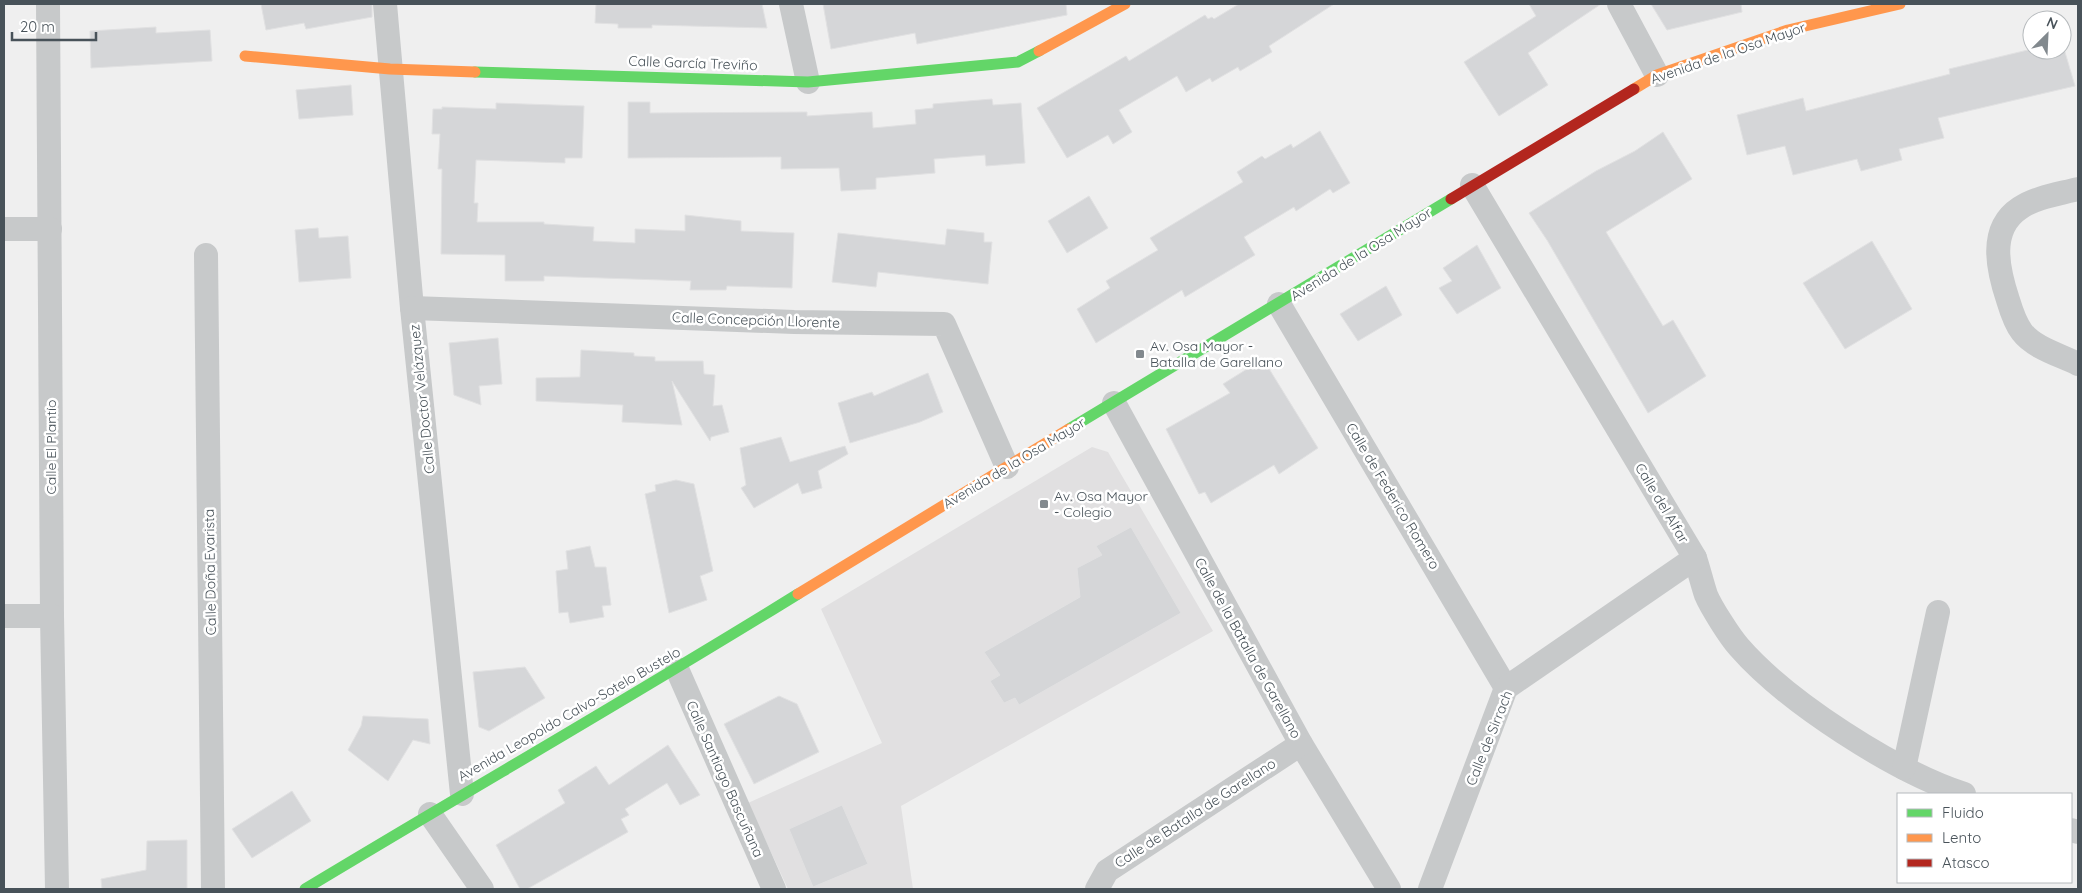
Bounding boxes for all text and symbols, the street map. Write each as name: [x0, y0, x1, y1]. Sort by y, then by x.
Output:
scale bar: [12, 10, 96, 42]
north arrow: [2022, 10, 2072, 60]
text: N: [2044, 13, 2061, 33]
text: 20 m: [20, 17, 55, 36]
street label: Avenida de la Osa Mayor: [1648, 18, 1809, 88]
street label: Calle García Treviño: [628, 52, 758, 74]
street label: Avenida de la Osa Mayor: [1287, 203, 1435, 305]
street label: Calle Concepción Llorente: [672, 308, 840, 332]
street label: Calle Doctor Velázquez: [405, 323, 439, 475]
place label: Av. Osa Mayor - Batalla de Garellano: [1150, 337, 1283, 371]
marker: Av. Osa Mayor - Batalla de Garellano: [1134, 348, 1146, 360]
street label: Calle El Plantío: [42, 400, 60, 495]
street label: Avenida de la Osa Mayor: [939, 413, 1089, 513]
street label: Calle de Federico Romero: [1342, 419, 1444, 573]
street label: Calle del Alfar: [1631, 460, 1693, 547]
place label: Av. Osa Mayor - Colegio: [1054, 487, 1149, 521]
marker: Av. Osa Mayor - Colegio: [1038, 498, 1050, 510]
street label: Calle Doña Evarista: [200, 509, 220, 635]
street label: Calle de la Batalla de Garellano: [1191, 554, 1305, 742]
street label: Avenida Leopoldo Calvo-Sotelo Bustelo: [454, 643, 684, 785]
street label: Calle de Sirrach: [1462, 688, 1516, 788]
street label: Calle Santiago Bascuñana: [682, 698, 768, 860]
street label: Calle de Batalla de Garellano: [1111, 754, 1279, 872]
legend: [1897, 793, 2072, 883]
text: Fluido: [1942, 803, 1984, 822]
text: Lento: [1942, 828, 1981, 847]
text: Atasco: [1942, 853, 1990, 872]

